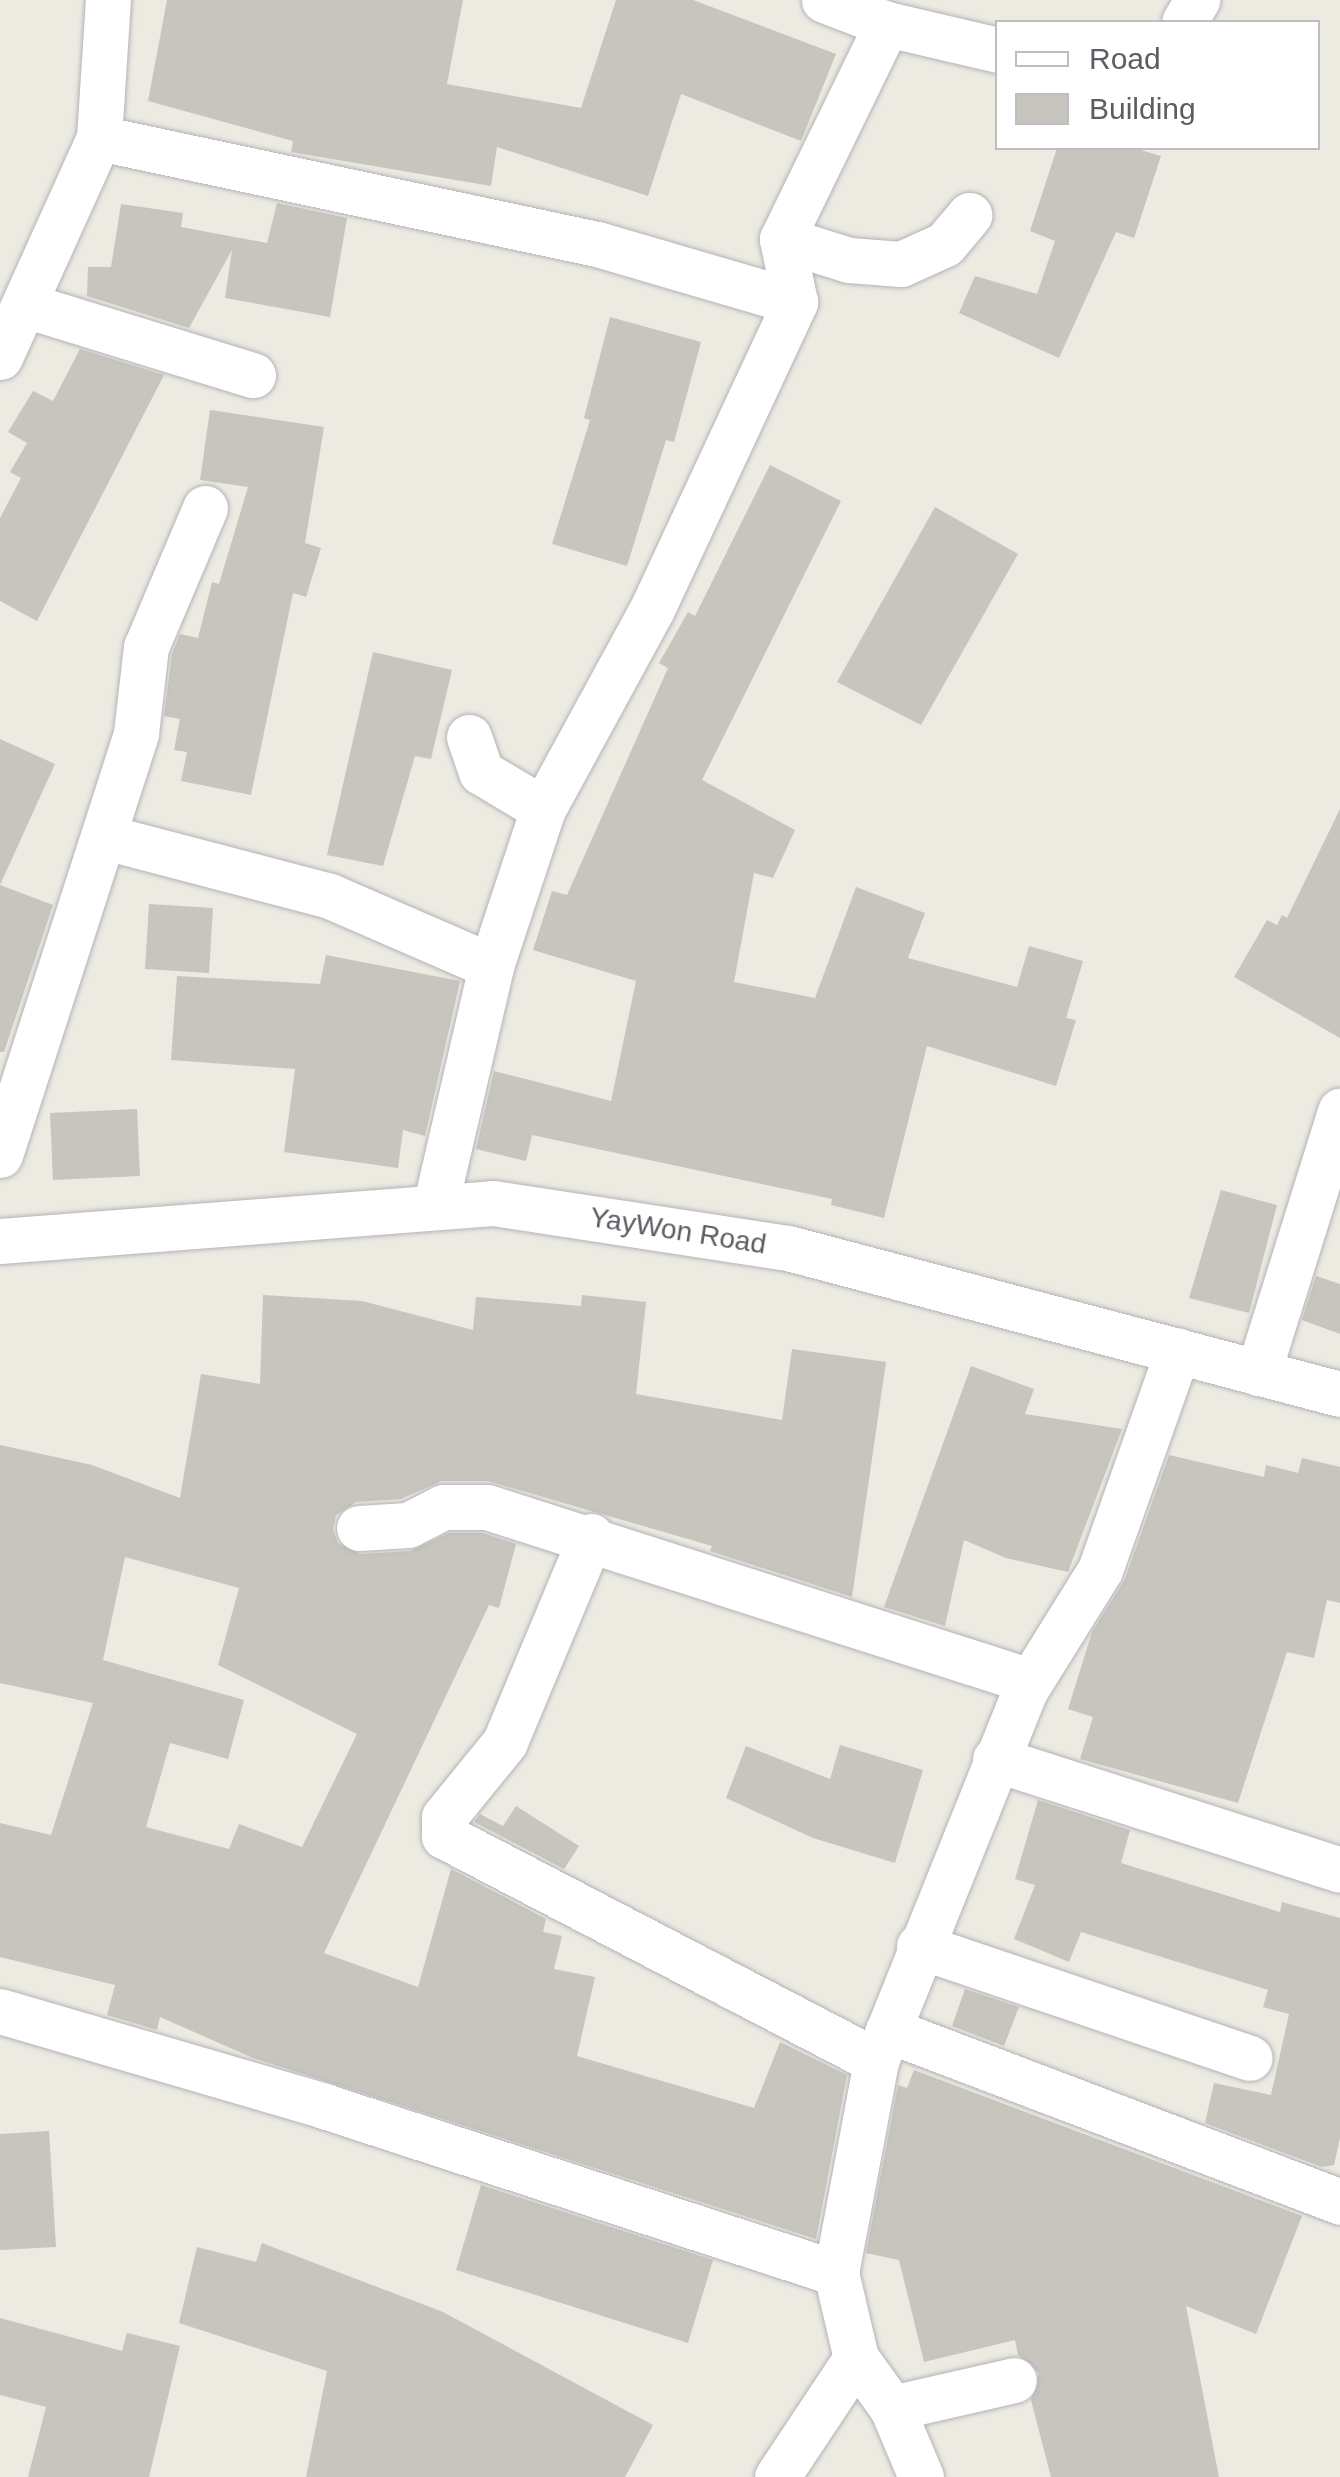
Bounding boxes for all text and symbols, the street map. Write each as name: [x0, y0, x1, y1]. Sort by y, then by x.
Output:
legend: [995, 20, 1320, 150]
text: Road: [1089, 42, 1161, 75]
text: Building: [1089, 92, 1196, 125]
street label: YayWon Road: [587, 1200, 769, 1262]

